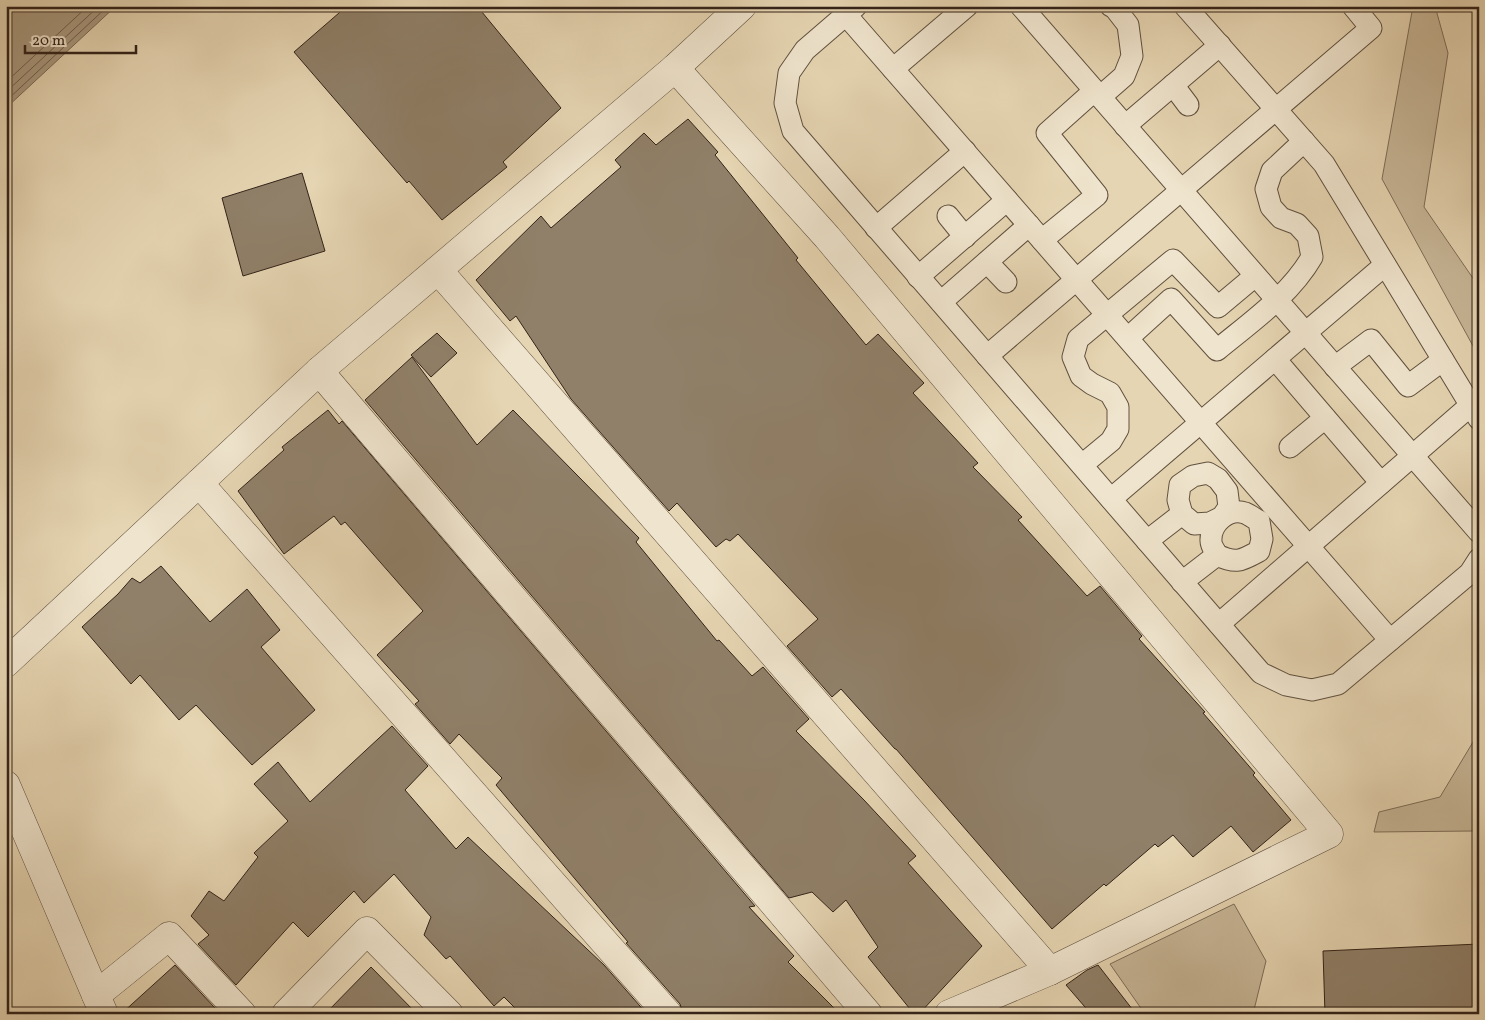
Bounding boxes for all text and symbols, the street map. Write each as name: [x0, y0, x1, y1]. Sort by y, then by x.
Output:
scale bar: [25, 22, 136, 54]
text: 20 m: [32, 31, 65, 52]

